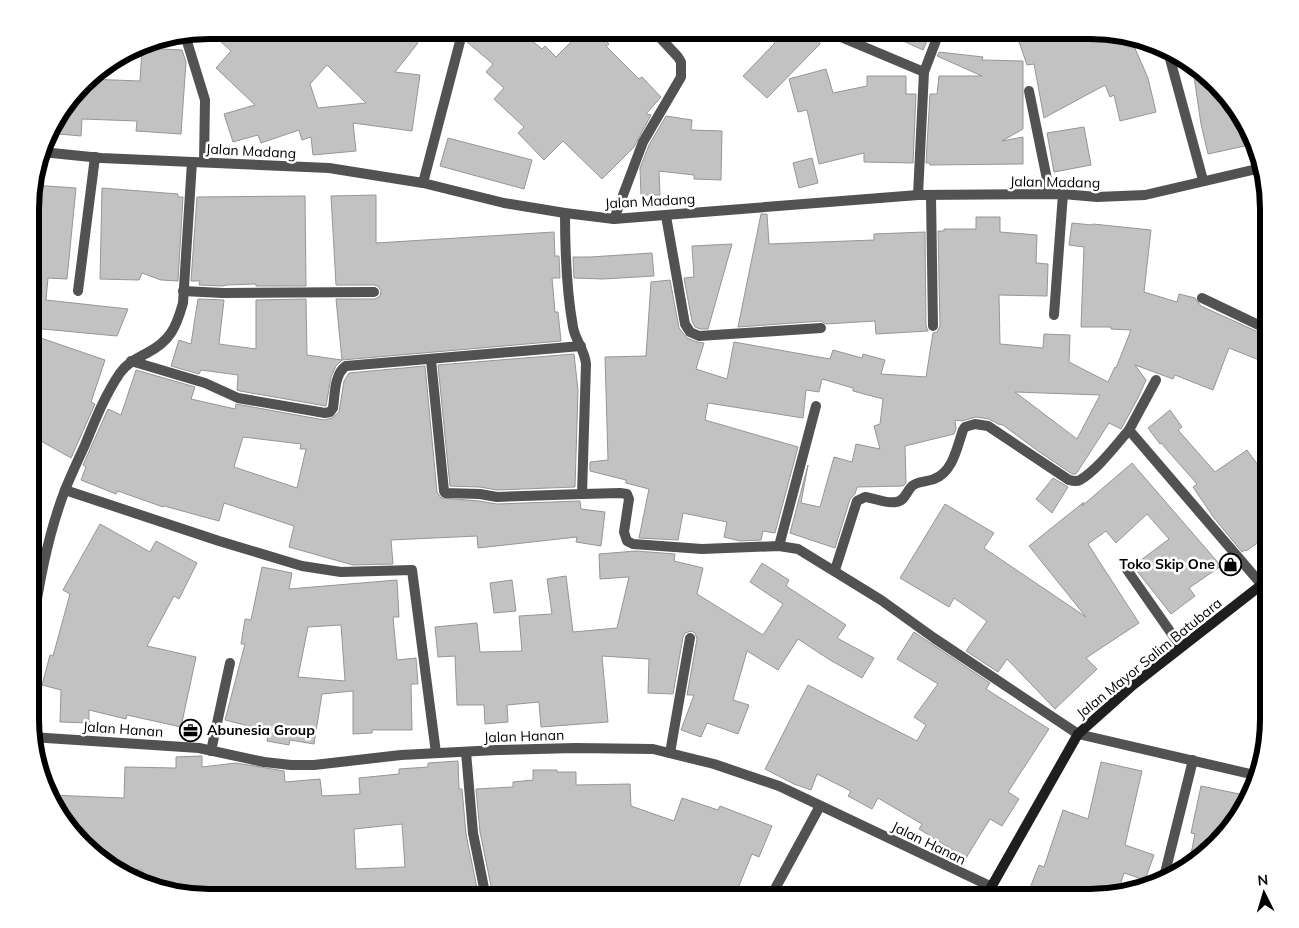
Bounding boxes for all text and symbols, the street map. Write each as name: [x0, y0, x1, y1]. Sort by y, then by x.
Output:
street label: Jalan Madang: [205, 140, 297, 162]
street label: Jalan Madang: [1010, 172, 1100, 192]
street label: Jalan Madang: [604, 190, 696, 212]
shop icon: Toko Skip One: [1219, 552, 1243, 576]
place label: Toko Skip One: [1119, 555, 1215, 573]
street label: Jalan Mayor Salim Batubara: [1073, 594, 1225, 722]
street label: Jalan Hanan: [82, 717, 164, 741]
office icon: Abunesia Group: [179, 718, 203, 742]
place label: Abunesia Group: [207, 721, 315, 739]
street label: Jalan Hanan: [483, 726, 565, 746]
street label: Jalan Hanan: [889, 817, 969, 869]
north arrow: [1239, 868, 1289, 918]
text: N: [1257, 871, 1269, 889]

